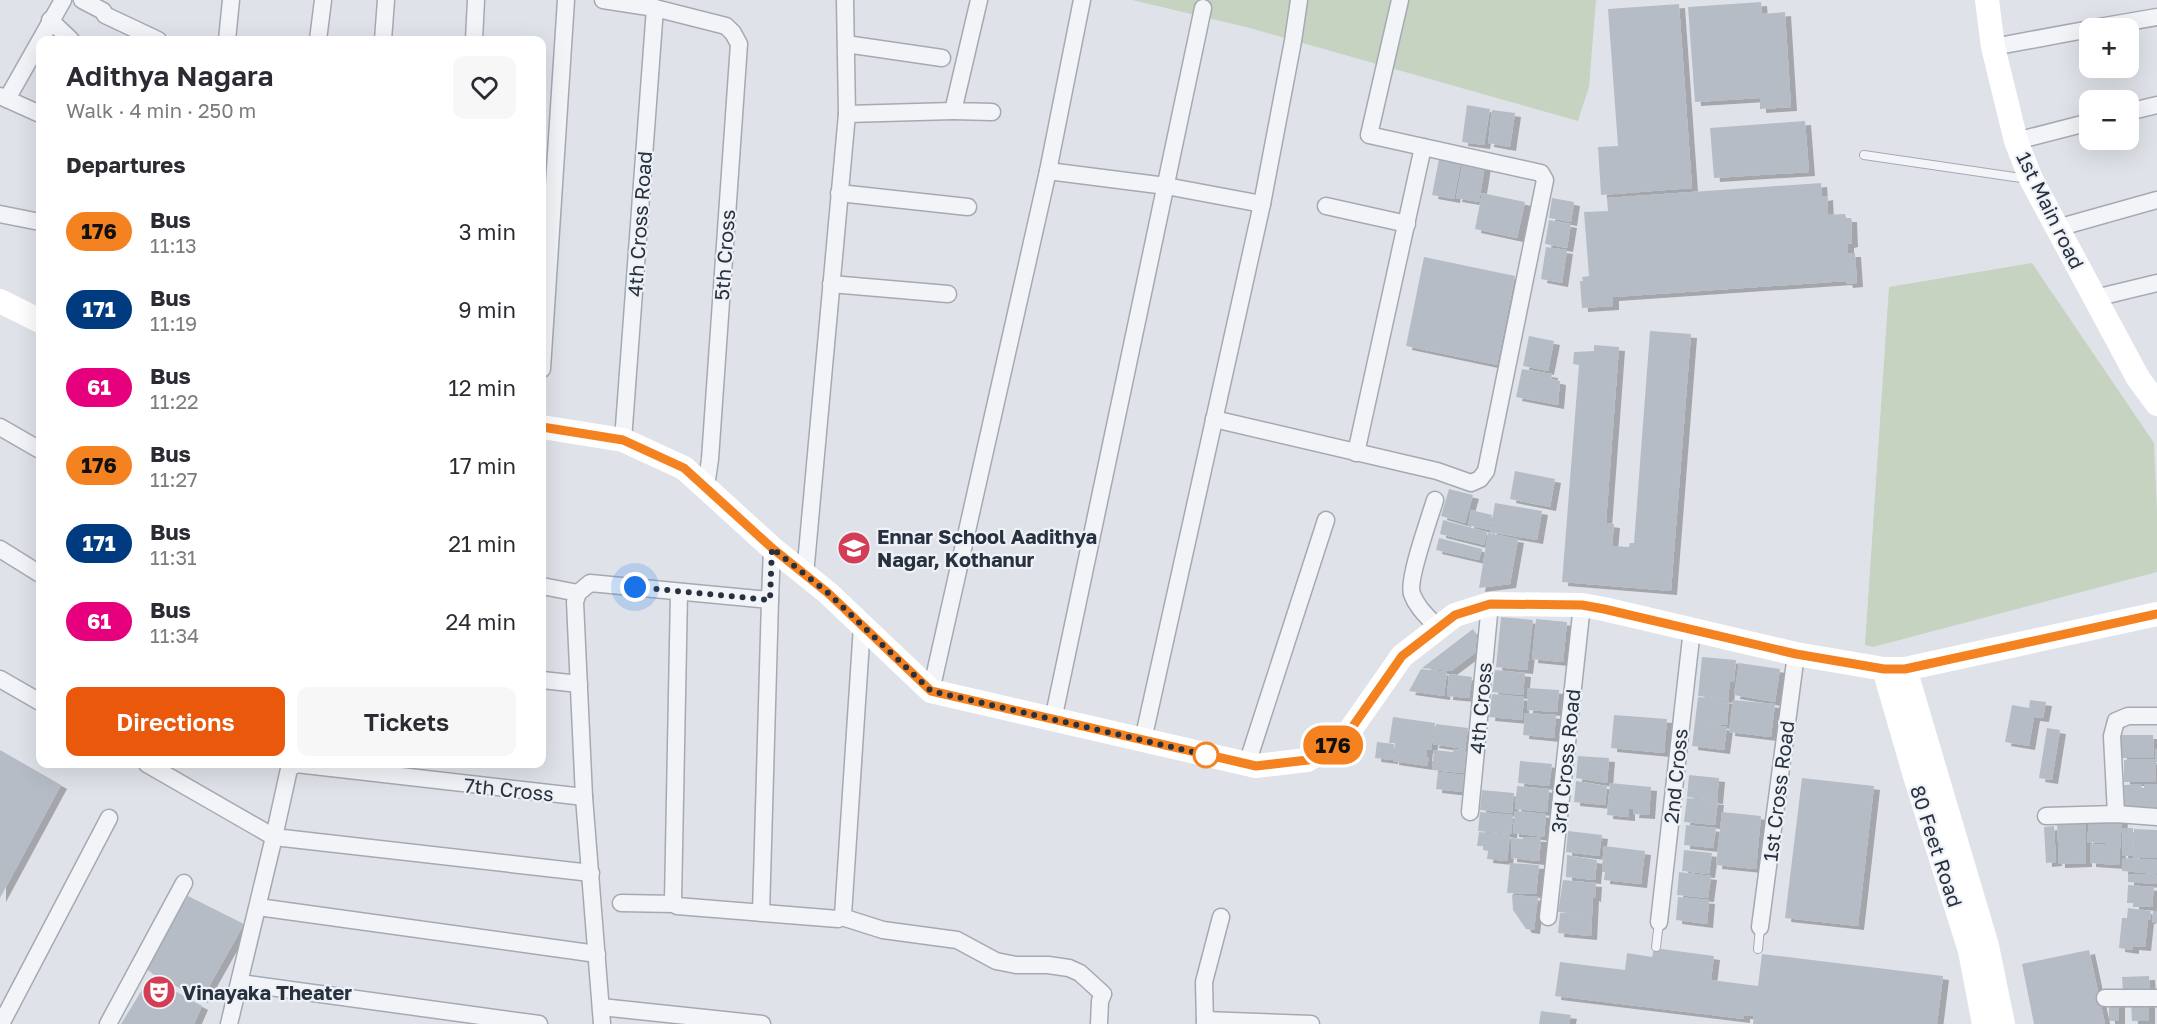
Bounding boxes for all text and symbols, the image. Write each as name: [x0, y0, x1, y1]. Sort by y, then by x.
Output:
map controls: [2079, 18, 2139, 150]
button: +: [2079, 18, 2139, 78]
button: heart: [453, 56, 516, 119]
text: Adithya Nagara: [66, 59, 274, 92]
button: −: [2079, 90, 2139, 150]
text: Walk · 4 min · 250 m: [66, 98, 256, 122]
street label: 1st Main road: [2012, 147, 2090, 273]
street label: 4th Cross Road: [622, 150, 656, 298]
text: Departures: [66, 151, 185, 178]
text: Bus: [150, 206, 191, 233]
street label: 5th Cross: [709, 209, 739, 301]
text: 176: [81, 218, 117, 244]
text: 3 min: [459, 218, 516, 245]
text: 11:13: [150, 233, 197, 257]
text: Bus: [150, 284, 191, 311]
text: 171: [82, 296, 116, 322]
text: 9 min: [458, 296, 516, 323]
text: 11:19: [150, 311, 197, 335]
text: Bus: [150, 362, 191, 389]
text: 61: [87, 374, 111, 400]
text: 12 min: [448, 374, 516, 401]
text: 11:22: [150, 389, 199, 413]
text: Bus: [150, 440, 191, 467]
text: 176: [81, 452, 117, 478]
text: 17 min: [449, 452, 516, 479]
text: 11:27: [150, 467, 198, 491]
text: Bus: [150, 518, 191, 545]
place label: Ennar School Aadithya Nagar, Kothanur: [877, 524, 1097, 571]
text: 171: [82, 530, 116, 556]
text: 21 min: [448, 530, 516, 557]
school or university icon: Ennar School Aadithya Nagar, Kothanur: [836, 530, 872, 566]
text: 11:31: [150, 545, 197, 569]
your location: [620, 572, 650, 602]
text: Bus: [150, 596, 191, 623]
text: 61: [87, 608, 111, 634]
text: 24 min: [445, 608, 516, 635]
text: 11:34: [150, 623, 199, 647]
street label: 4th Cross: [1464, 661, 1496, 755]
button: Directions: [66, 687, 285, 756]
button: Tickets: [297, 687, 516, 756]
street label: 3rd Cross Road: [1545, 688, 1585, 834]
street label: 1st Cross Road: [1757, 719, 1799, 863]
line badge: 176: [1298, 726, 1368, 764]
street label: 2nd Cross: [1658, 727, 1692, 825]
text: 176: [1315, 732, 1351, 758]
unlabelled marker: [1193, 742, 1219, 768]
street label: 7th Cross: [463, 772, 555, 806]
street label: 80 Feet Road: [1906, 782, 1968, 910]
theatre icon: Vinayaka Theater: [141, 974, 177, 1010]
place label: Vinayaka Theater: [182, 980, 352, 1004]

